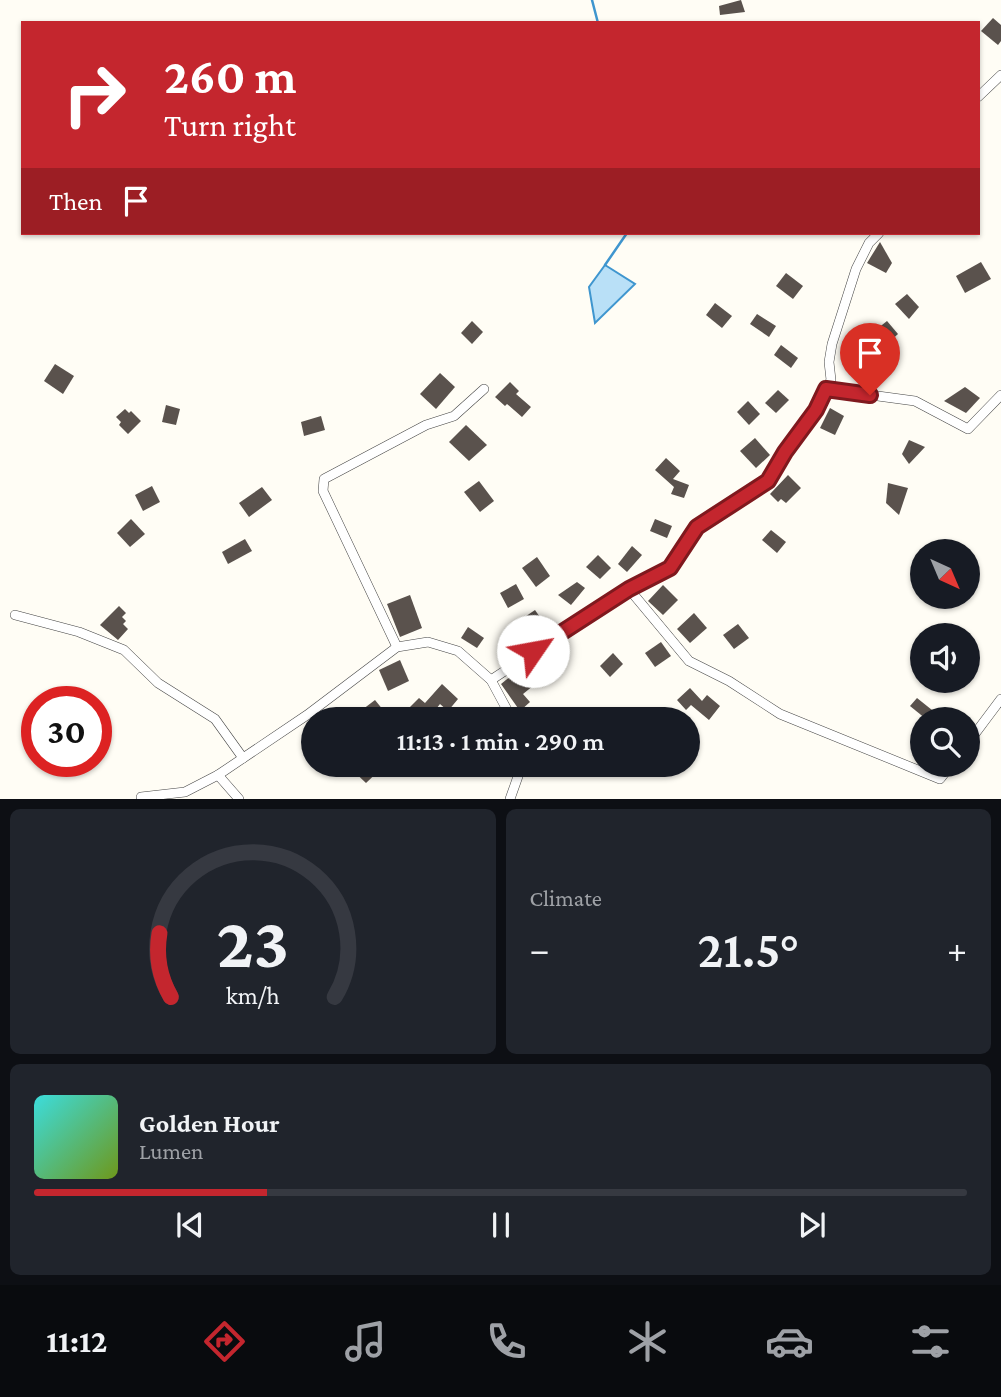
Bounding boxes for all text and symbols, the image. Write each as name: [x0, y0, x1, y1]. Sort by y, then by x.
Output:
icon: right: [49, 49, 140, 140]
text: 260 m: [164, 49, 296, 104]
text: Turn right: [164, 107, 296, 143]
icon: arrive: [117, 182, 155, 220]
text: Then: [49, 187, 103, 216]
pin: [840, 323, 900, 395]
icon: arrive: [851, 334, 889, 372]
north arrow: [910, 539, 980, 609]
map controls: [910, 539, 980, 777]
position arrow: [496, 614, 570, 688]
button: sound: [910, 623, 980, 693]
speed limit sign: 30: [21, 686, 112, 777]
button: search: [910, 707, 980, 777]
text: 11:13 · 1 min · 290 m: [397, 727, 604, 756]
text: Climate: [530, 885, 602, 911]
text: 23: [216, 903, 289, 984]
text: 21.5°: [697, 920, 799, 978]
text: −: [530, 928, 550, 970]
text: +: [947, 928, 967, 970]
text: km/h: [226, 982, 280, 1009]
text: Golden Hour: [139, 1109, 280, 1138]
text: Lumen: [139, 1138, 203, 1164]
icon: previous: [171, 1206, 209, 1244]
icon: pause: [482, 1206, 520, 1244]
icon: next: [793, 1206, 831, 1244]
icon: directions: [200, 1317, 249, 1366]
icon: music: [341, 1317, 390, 1366]
icon: phone: [482, 1317, 531, 1366]
icon: climate: [623, 1317, 672, 1366]
icon: car: [765, 1317, 814, 1366]
icon: filters: [906, 1317, 955, 1366]
text: 11:12: [46, 1323, 107, 1359]

